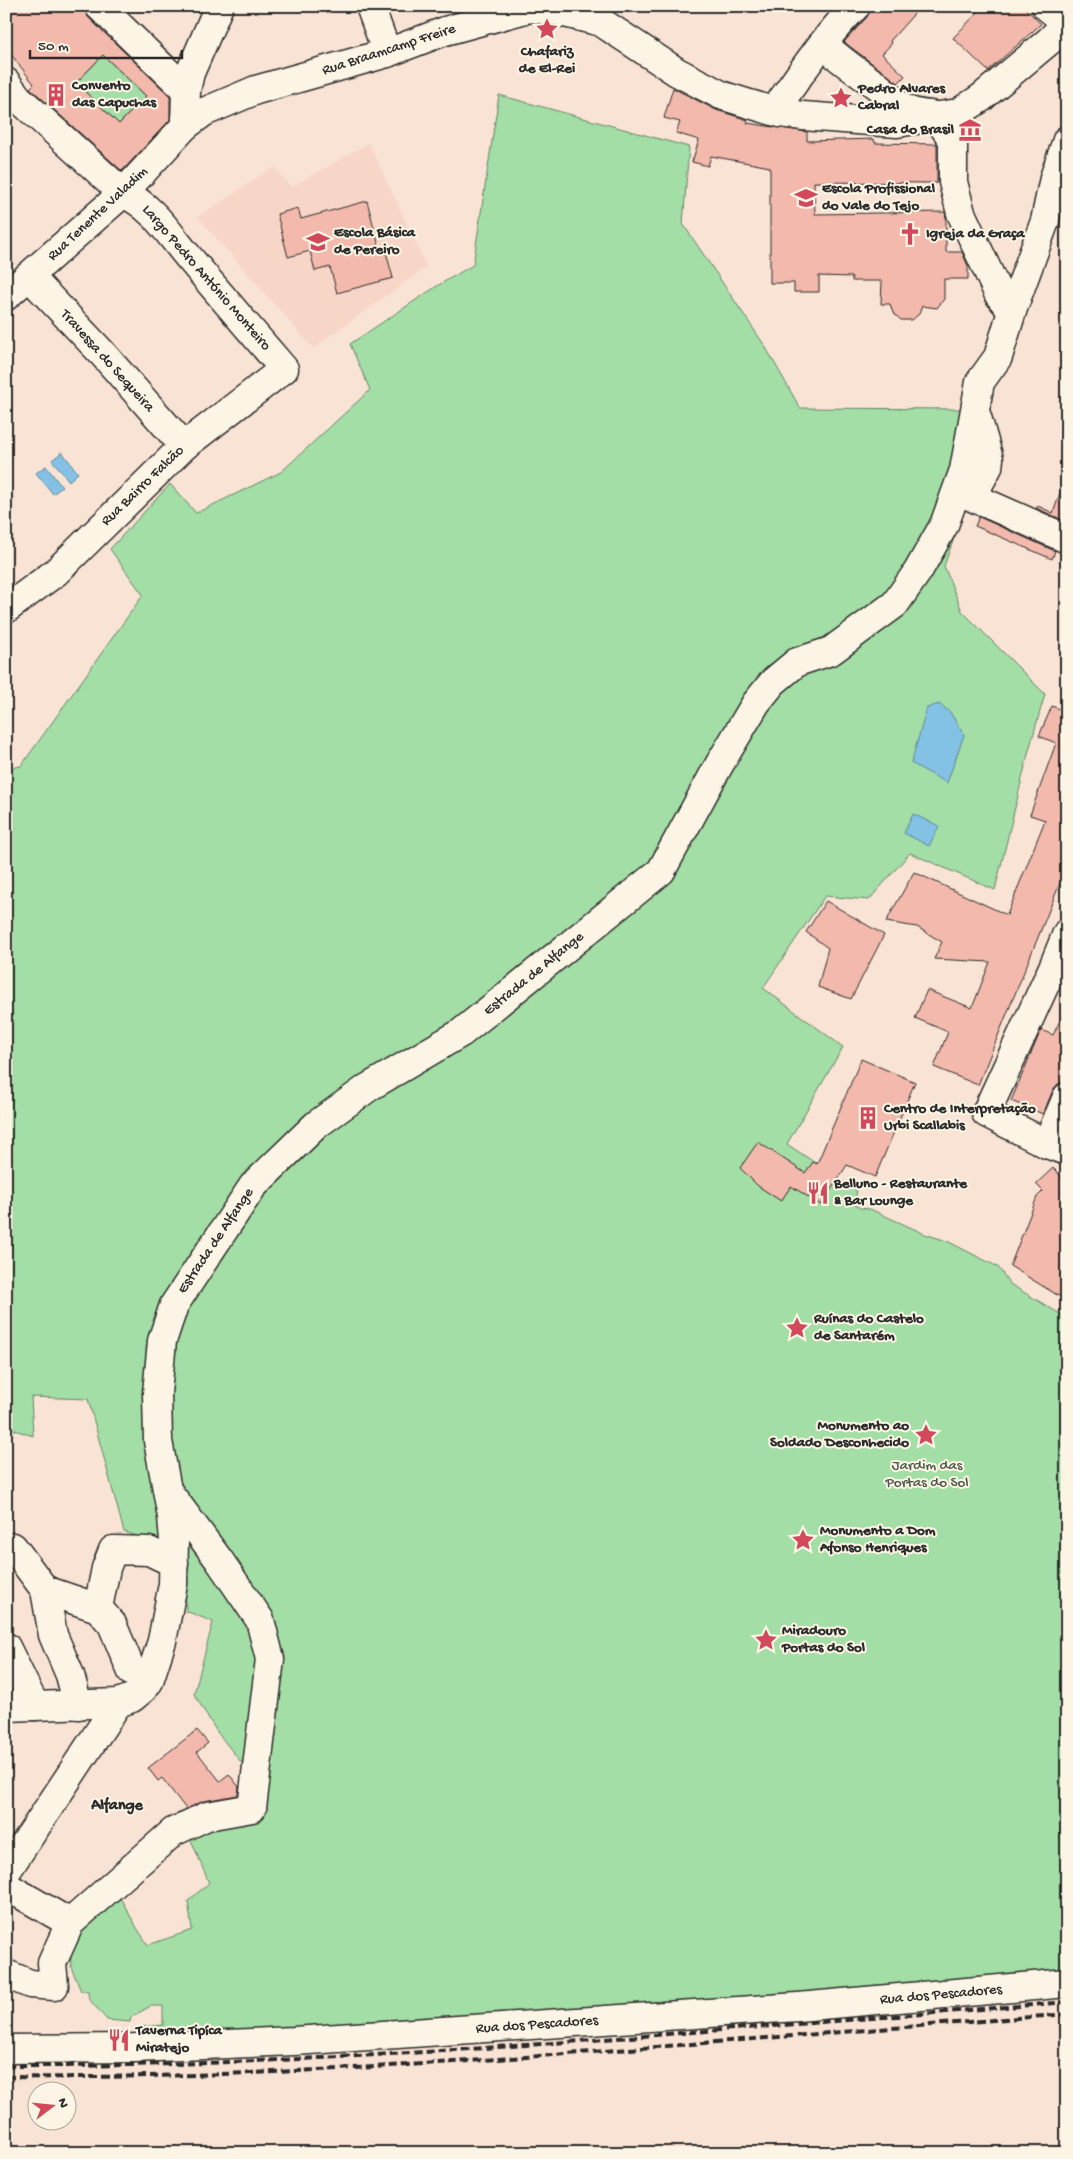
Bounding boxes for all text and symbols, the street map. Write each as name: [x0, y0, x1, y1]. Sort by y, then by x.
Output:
place icon: Chafariz de El-Rei: [534, 16, 560, 42]
street label: Rua Braamcamp Freire: [320, 20, 458, 80]
scale bar: [30, 28, 182, 60]
text: 50 m: [38, 38, 69, 56]
place label: Chafariz de El-Rei: [519, 43, 575, 78]
place label: Convento das Capuchas: [71, 77, 158, 112]
place label: Pedro Alvares Cabral: [857, 80, 947, 115]
building icon: Convento das Capuchas: [43, 82, 69, 108]
place icon: Pedro Alvares Cabral: [828, 85, 854, 111]
museum icon: Casa do Brasil: [957, 117, 983, 143]
place label: Casa do Brasil: [866, 121, 955, 139]
street label: Rua Tenente Valadim: [44, 163, 152, 265]
place label: Escola Profissional do Vale do Tejo: [822, 180, 936, 215]
school or university icon: Escola Profissional do Vale do Tejo: [793, 185, 819, 211]
street label: Largo Pedro António Monteiro: [138, 201, 274, 355]
church icon: Igreja da Graça: [897, 221, 923, 247]
place label: Escola Básica de Pereiro: [334, 224, 416, 259]
place label: Igreja da Graça: [926, 225, 1025, 243]
school or university icon: Escola Básica de Pereiro: [305, 229, 331, 255]
street label: Travessa do Sequeira: [55, 305, 158, 417]
street label: Rua Bairro Falcão: [98, 442, 188, 530]
street label: Estrada de Alfange: [480, 928, 588, 1020]
place label: Centro de Interpretação Urbi Scallabis: [883, 1100, 1036, 1135]
building icon: Centro de Interpretação Urbi Scallabis: [855, 1105, 881, 1131]
place label: Belluno - Restaurante & Bar Lounge: [833, 1175, 968, 1210]
restaurant icon: Belluno - Restaurante & Bar Lounge: [805, 1180, 831, 1206]
street label: Estrada de Alfange: [174, 1184, 258, 1297]
place label: Ruínas do Castelo de Santarém: [813, 1310, 924, 1345]
place icon: Ruínas do Castelo de Santarém: [784, 1315, 810, 1341]
place label: Monumento ao Soldado Desconhecido: [770, 1417, 909, 1452]
place icon: Monumento ao Soldado Desconhecido: [913, 1422, 939, 1448]
park label: Jardim das Portas do Sol: [884, 1457, 969, 1492]
place label: Monumento a Dom Afonso Henriques: [819, 1522, 936, 1557]
place icon: Monumento a Dom Afonso Henriques: [790, 1527, 816, 1553]
place label: Miradouro Portas do Sol: [781, 1622, 866, 1657]
place icon: Miradouro Portas do Sol: [753, 1627, 779, 1653]
district label: Alfange: [90, 1796, 144, 1816]
street label: Rua dos Pescadores: [879, 1981, 1003, 2009]
street label: Rua dos Pescadores: [475, 2012, 599, 2038]
place label: Taverna Tipíca Miratejo: [135, 2022, 223, 2057]
restaurant icon: Taverna Tipíca Miratejo: [106, 2027, 132, 2053]
north arrow: [28, 2082, 78, 2132]
text: N: [53, 2096, 72, 2110]

